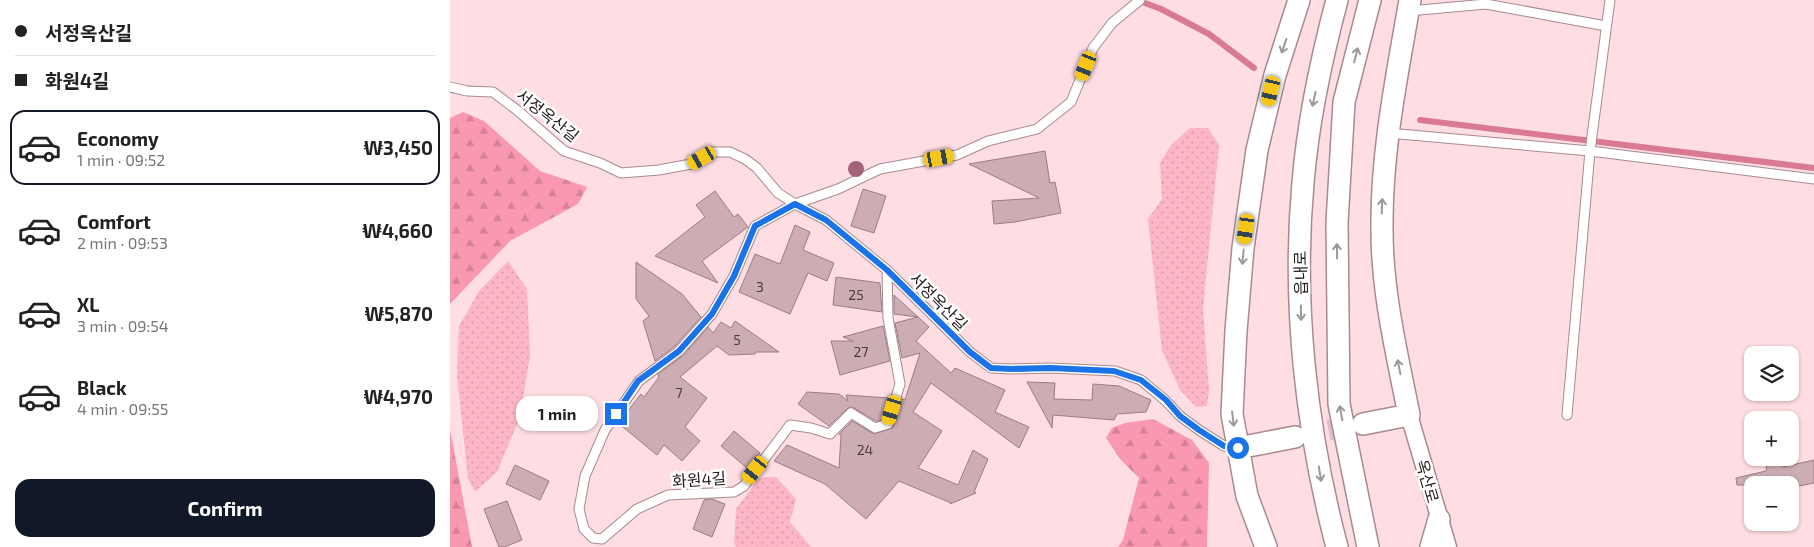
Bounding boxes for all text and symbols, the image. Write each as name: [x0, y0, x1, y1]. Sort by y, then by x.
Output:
text: 서정옥산길: [45, 21, 132, 44]
one-way arrow: [1279, 38, 1288, 54]
one-way arrow: [1352, 48, 1361, 64]
car: [1073, 49, 1098, 83]
text: 화원4길: [45, 69, 110, 92]
car: [1260, 75, 1281, 107]
street label: 서정옥산길: [513, 85, 583, 145]
one-way arrow: [1309, 90, 1319, 106]
icon: car: [17, 125, 62, 170]
text: Economy: [77, 127, 159, 150]
text: ₩3,450: [364, 136, 433, 159]
car: [685, 144, 718, 172]
car: [922, 148, 955, 168]
text: 1 min · 09:52: [77, 150, 165, 169]
one-way arrow: [1377, 198, 1387, 214]
icon: car: [17, 208, 62, 253]
text: Comfort: [77, 210, 151, 233]
car: [1236, 213, 1255, 245]
text: ₩4,660: [362, 219, 433, 242]
text: 2 min · 09:53: [77, 233, 168, 252]
one-way arrow: [1332, 243, 1342, 260]
one-way arrow: [1238, 248, 1247, 264]
street label: 읍내로: [1290, 250, 1310, 295]
street label: 서정옥산길: [906, 268, 972, 334]
house number: 3: [756, 278, 764, 295]
house number: 25: [848, 286, 864, 303]
icon: car: [17, 291, 62, 336]
text: XL: [77, 293, 99, 316]
text: ₩5,870: [364, 302, 433, 325]
one-way arrow: [1296, 304, 1306, 321]
text: 3 min · 09:54: [77, 316, 169, 335]
house number: 5: [733, 331, 741, 348]
house number: 27: [853, 343, 869, 360]
map controls: [1744, 346, 1799, 531]
button: layers: [1744, 346, 1799, 401]
one-way arrow: [1394, 359, 1404, 375]
icon: car: [17, 374, 62, 419]
text: Black: [77, 376, 127, 399]
house number: 7: [675, 384, 683, 401]
text: ₩4,970: [363, 385, 433, 408]
car: [880, 393, 903, 427]
callout: 1 min: [516, 396, 598, 432]
text: 4 min · 09:55: [77, 399, 168, 418]
route end: [605, 403, 627, 425]
text: 1 min: [538, 404, 576, 423]
one-way arrow: [1336, 406, 1345, 422]
one-way arrow: [1229, 410, 1239, 426]
button: +: [1744, 411, 1799, 466]
route start: [1227, 437, 1249, 459]
house number: 24: [857, 441, 873, 458]
car: [739, 454, 770, 486]
street label: 옥산로: [1413, 457, 1443, 505]
one-way arrow: [1316, 466, 1326, 482]
street label: 화원4길: [671, 468, 727, 490]
button: −: [1744, 476, 1799, 531]
button: Confirm: [15, 479, 435, 537]

